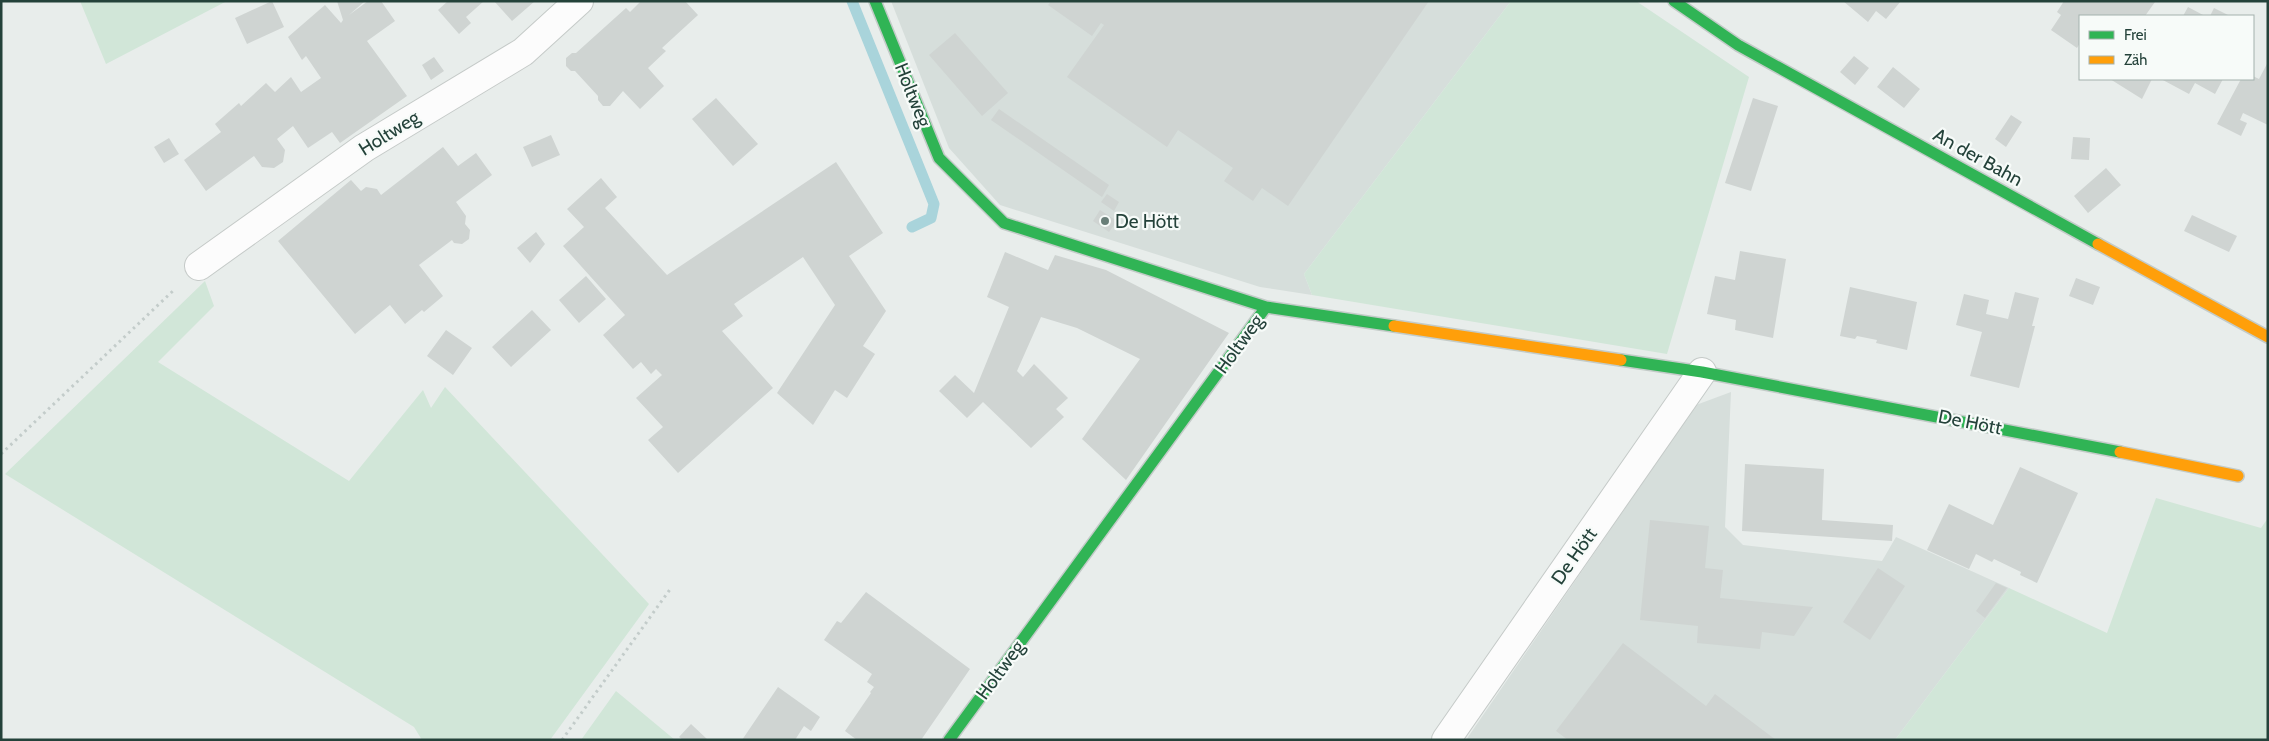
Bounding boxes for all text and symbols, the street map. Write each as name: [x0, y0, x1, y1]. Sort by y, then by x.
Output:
legend: [2079, 15, 2254, 80]
text: Frei: [2124, 26, 2147, 44]
text: Zäh: [2124, 51, 2147, 69]
street label: Holtweg: [890, 60, 936, 131]
street label: Holtweg: [354, 105, 424, 161]
street label: An der Bahn: [1929, 123, 2027, 191]
place label: De Hött: [1115, 210, 1180, 233]
marker: De Hött: [1099, 215, 1111, 227]
street label: Holtweg: [1210, 310, 1268, 378]
street label: De Hött: [1936, 405, 2004, 440]
street label: De Hött: [1546, 523, 1602, 589]
street label: Holtweg: [971, 636, 1029, 704]

